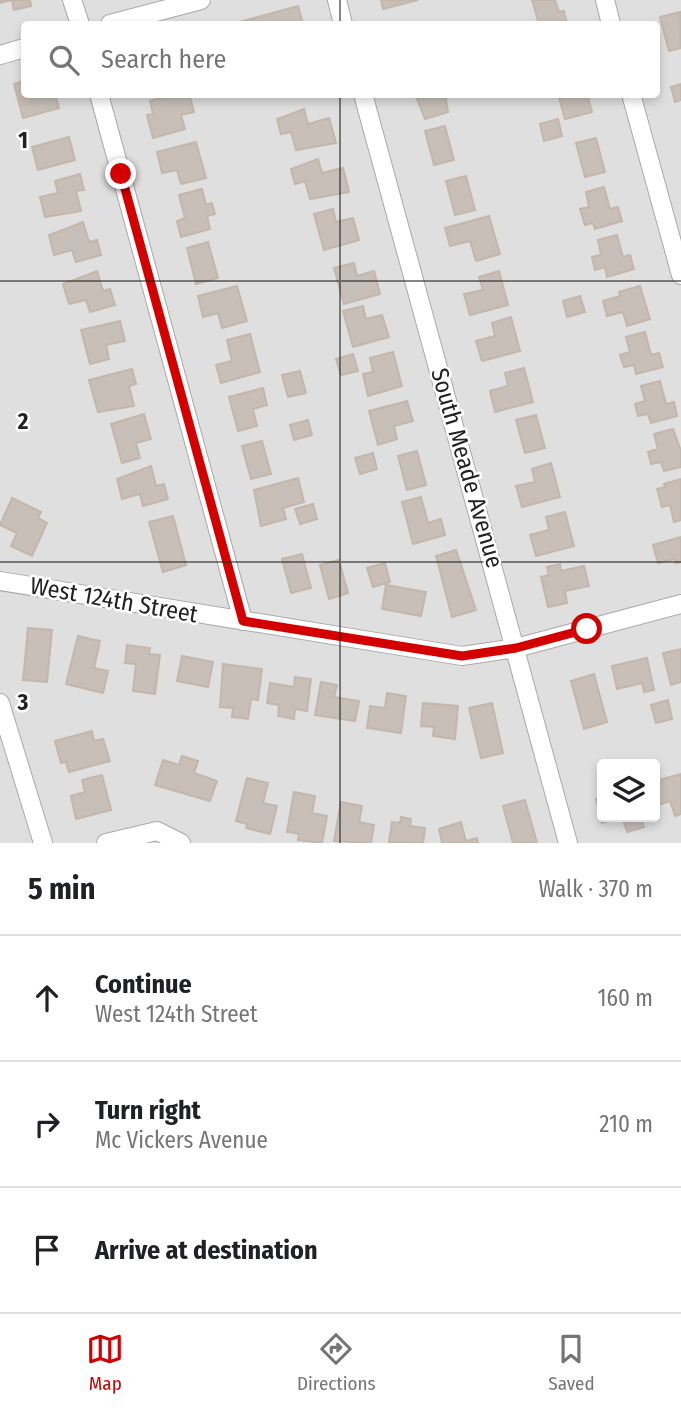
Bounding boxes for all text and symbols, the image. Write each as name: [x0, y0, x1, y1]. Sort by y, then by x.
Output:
search box: [21, 21, 660, 98]
icon: search: [45, 41, 83, 79]
text: Search here: [101, 44, 226, 75]
text: 1: [18, 126, 28, 154]
route end: [105, 158, 136, 189]
street label: South Meade Avenue: [425, 365, 509, 571]
text: 2: [17, 407, 29, 435]
street label: West 124th Street: [28, 571, 200, 629]
route start: [571, 613, 602, 644]
text: 3: [17, 688, 29, 716]
map controls: [597, 759, 660, 822]
button: layers: [597, 759, 660, 822]
text: 5 min: [28, 871, 95, 907]
text: Walk · 370 m: [539, 875, 653, 903]
text: Continue: [95, 969, 192, 1000]
icon: ahead: [28, 979, 66, 1017]
text: 160 m: [598, 984, 653, 1012]
text: West 124th Street: [95, 1000, 258, 1028]
text: Turn right: [95, 1095, 201, 1126]
icon: right: [28, 1105, 66, 1143]
text: 210 m: [599, 1110, 653, 1138]
text: Mc Vickers Avenue: [95, 1126, 268, 1154]
icon: arrive: [28, 1231, 66, 1269]
text: Arrive at destination: [95, 1235, 318, 1266]
tab: Map: [86, 1330, 124, 1395]
tab: Directions: [297, 1330, 376, 1395]
tab: Saved: [548, 1330, 595, 1395]

